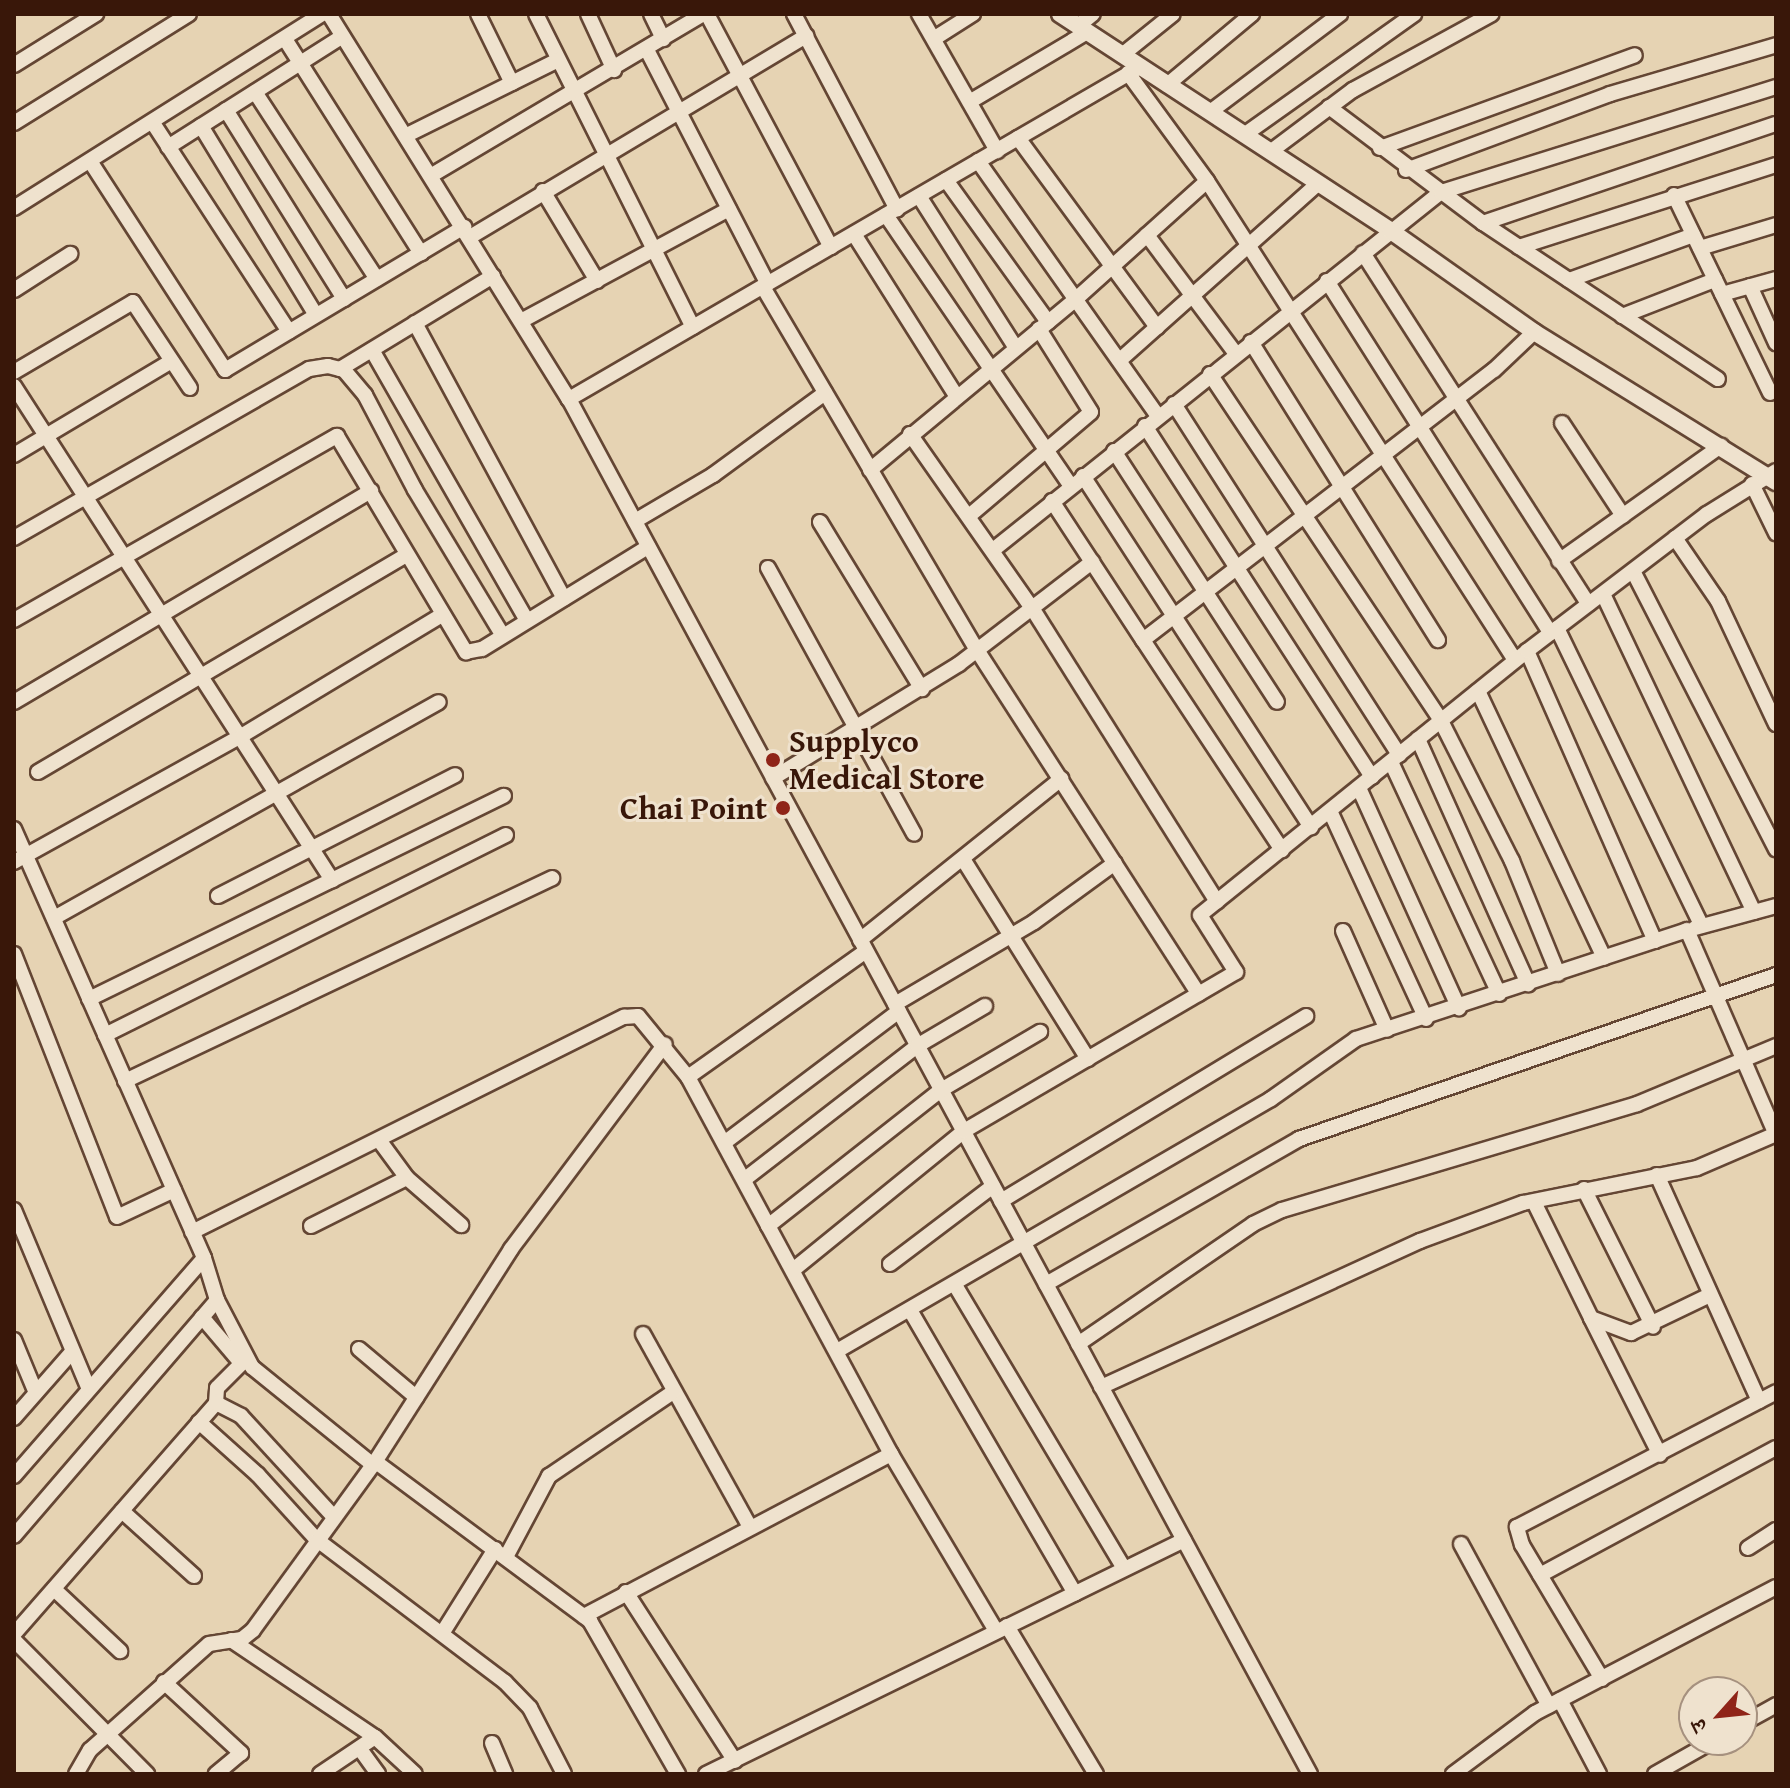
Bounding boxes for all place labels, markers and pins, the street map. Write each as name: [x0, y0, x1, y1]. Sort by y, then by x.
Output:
place label: Supplyco Medical Store: [789, 723, 985, 798]
marker: Supplyco Medical Store: [764, 751, 782, 769]
place label: Chai Point: [620, 789, 767, 827]
marker: Chai Point: [774, 799, 792, 817]

